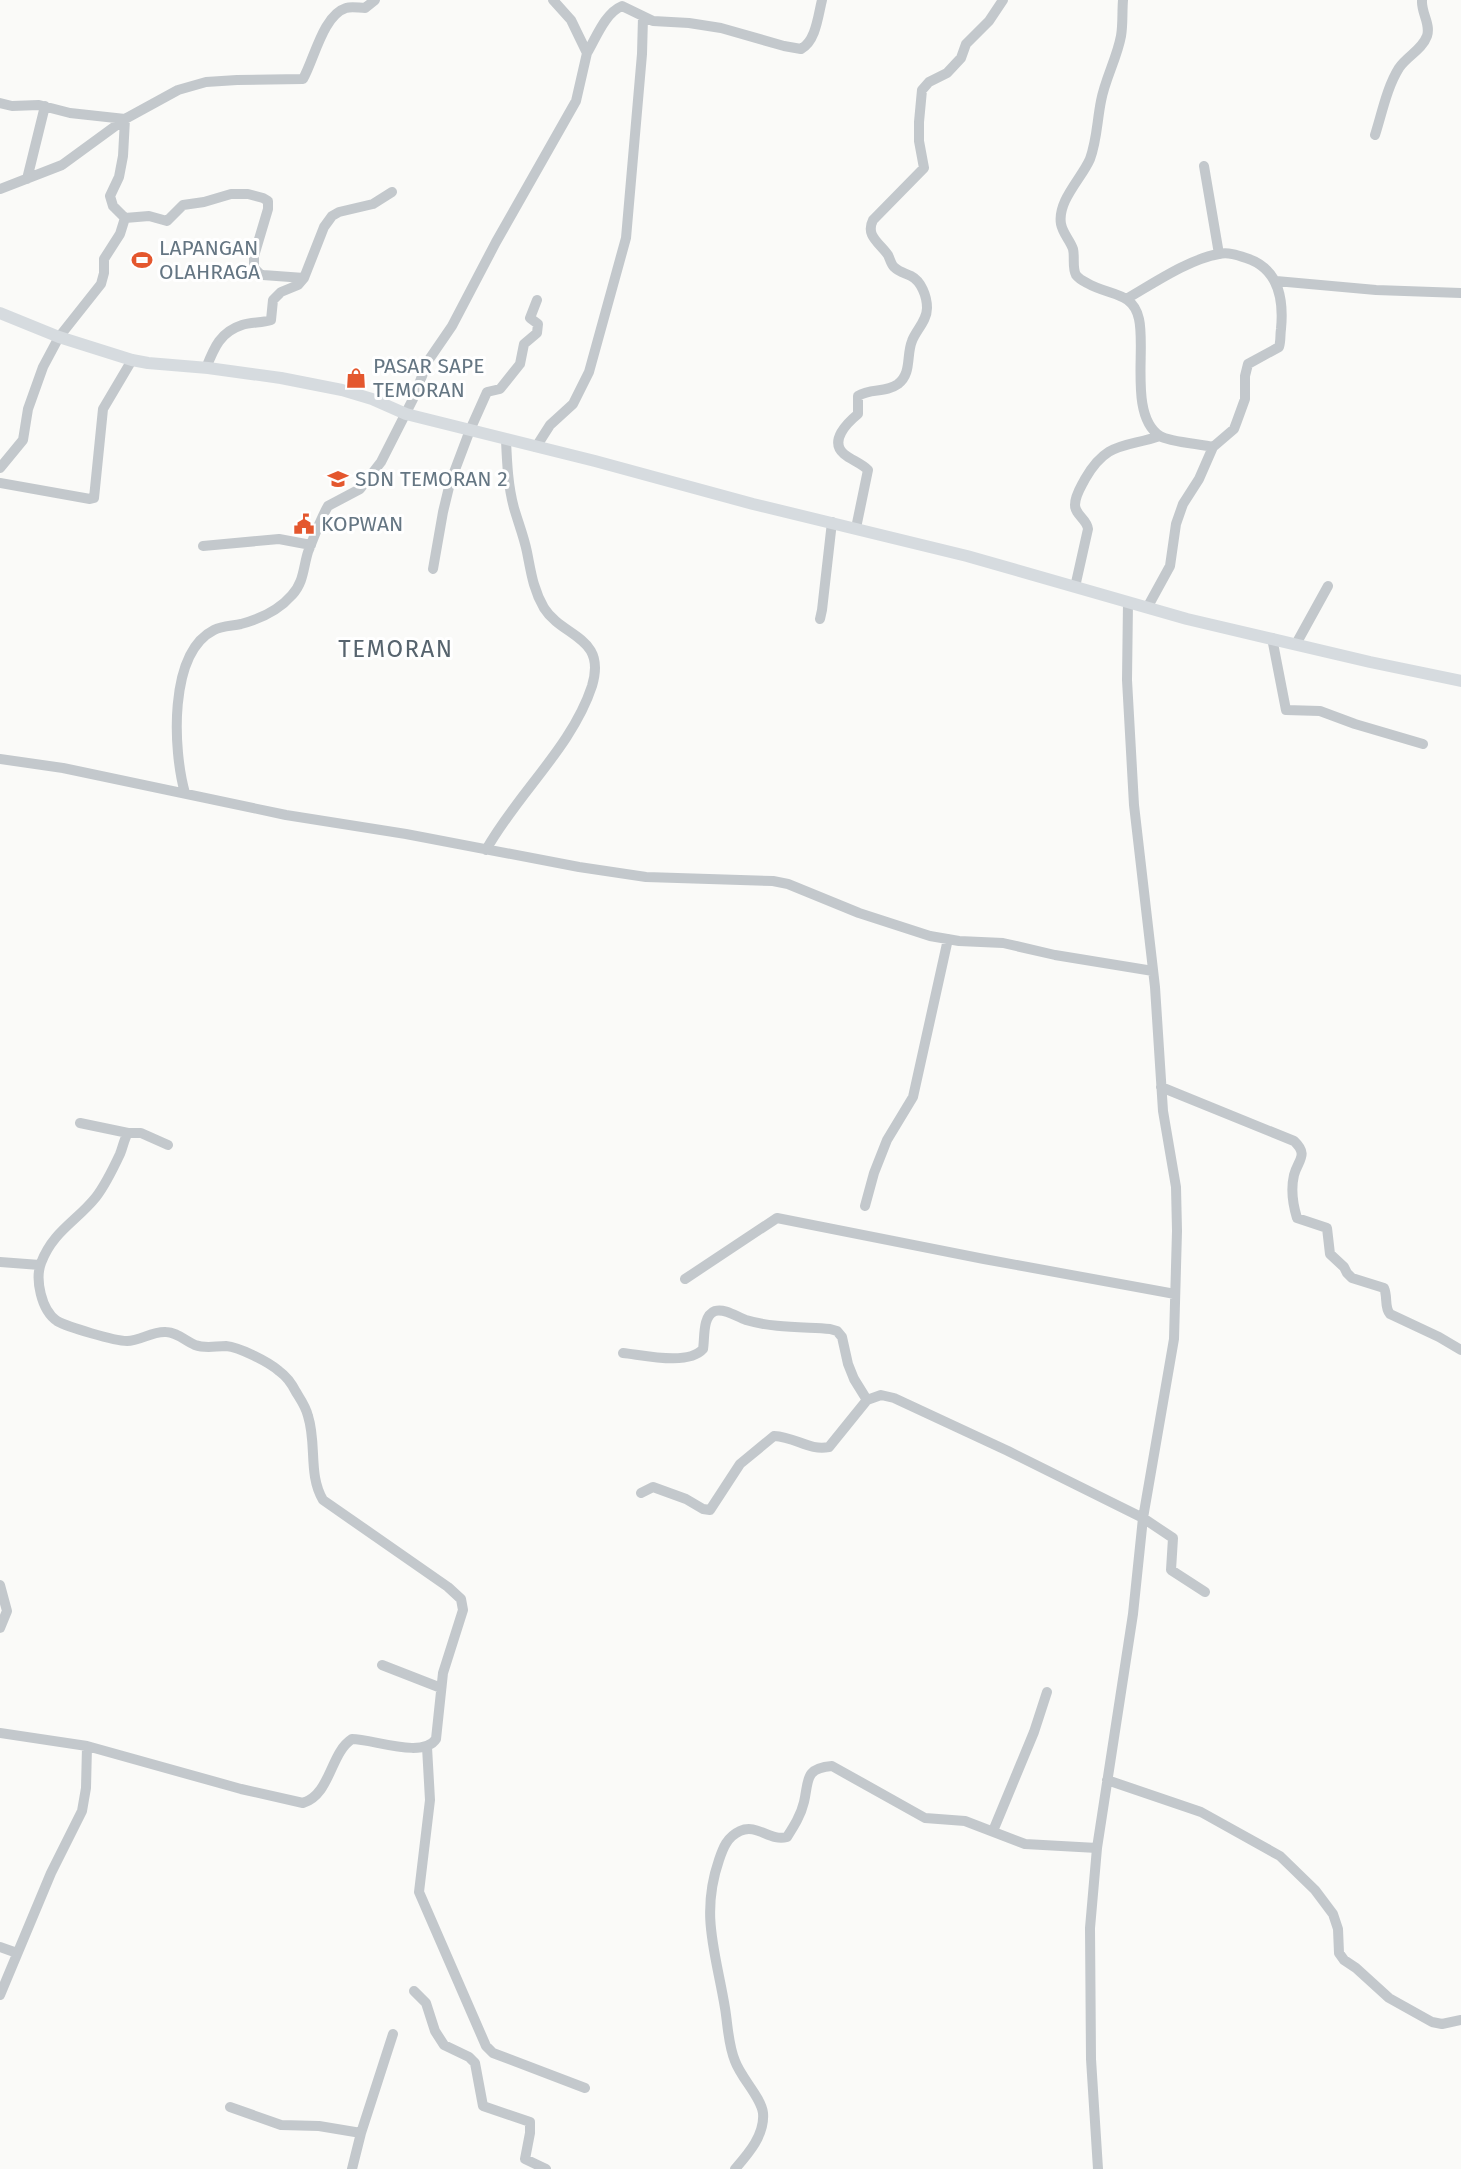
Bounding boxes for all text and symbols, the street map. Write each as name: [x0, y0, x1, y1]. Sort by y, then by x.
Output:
place label: LAPANGAN OLAHRAGA: [159, 235, 260, 285]
sports icon: LAPANGAN OLAHRAGA: [130, 248, 154, 272]
place label: PASAR SAPE TEMORAN: [373, 353, 484, 403]
shop icon: PASAR SAPE TEMORAN: [344, 366, 368, 390]
place label: SDN TEMORAN 2: [355, 466, 508, 492]
school or university icon: SDN TEMORAN 2: [326, 467, 350, 491]
place label: KOPWAN: [321, 511, 403, 537]
public building icon: KOPWAN: [292, 512, 316, 536]
district label: TEMORAN: [338, 635, 454, 663]

